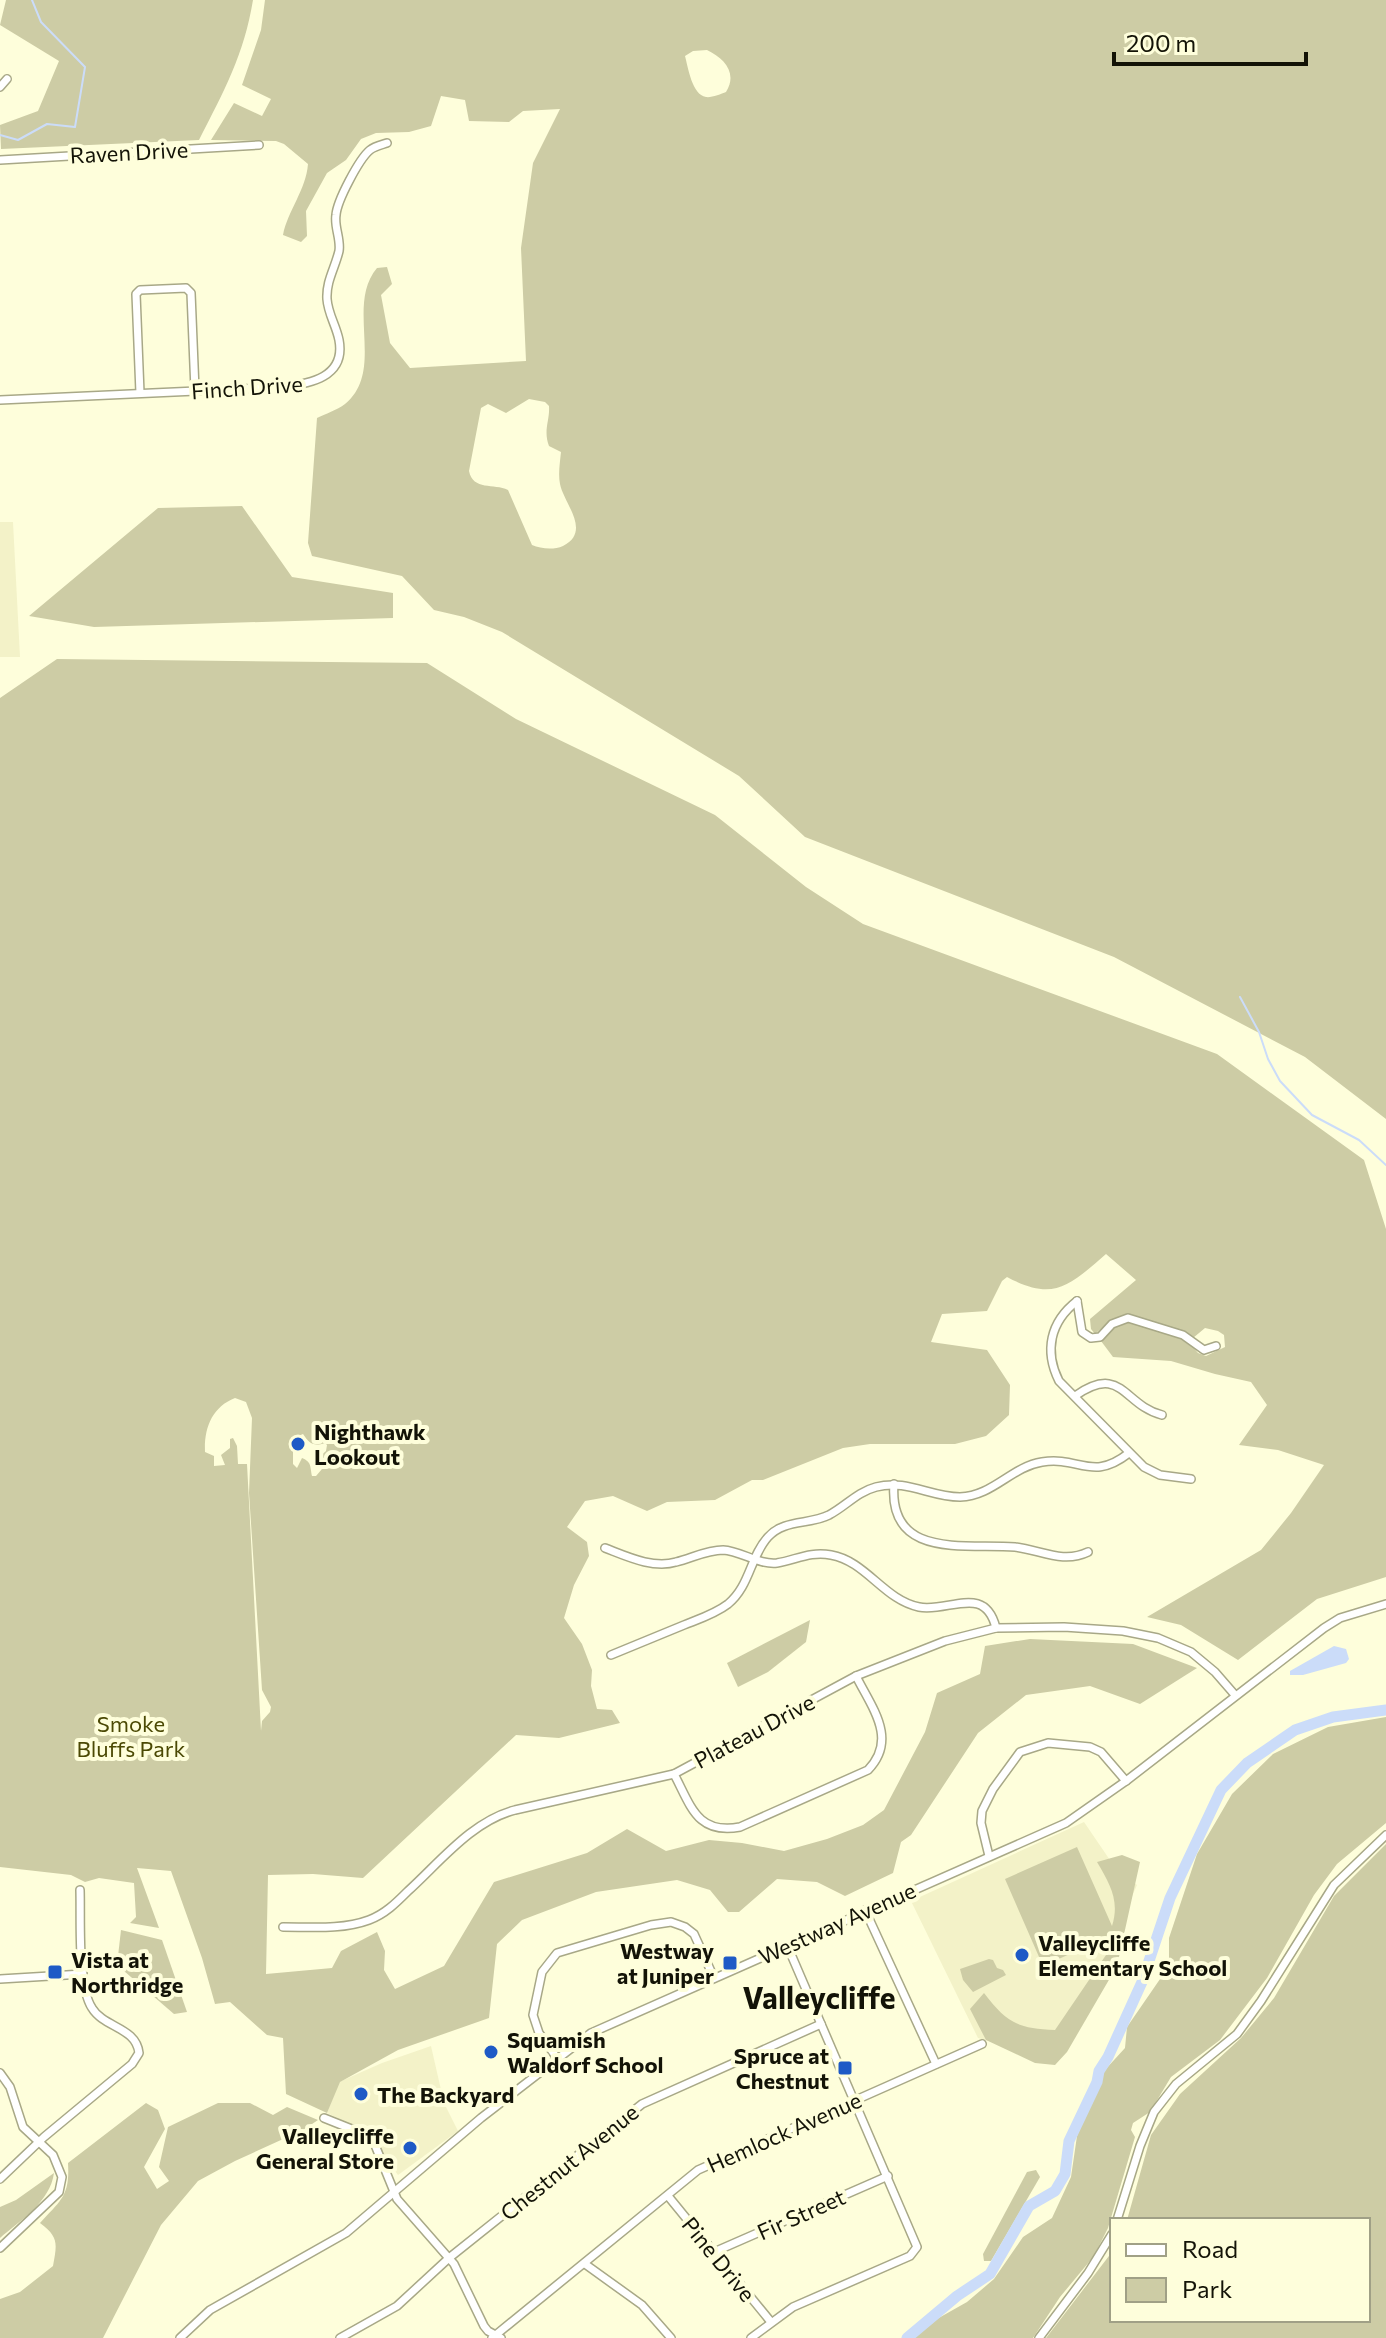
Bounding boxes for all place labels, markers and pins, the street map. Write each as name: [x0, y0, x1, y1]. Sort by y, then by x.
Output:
place label: Nighthawk Lookout: [314, 1418, 426, 1470]
marker: Nighthawk Lookout: [289, 1435, 307, 1453]
place label: Valleycliffe Elementary School: [1038, 1929, 1227, 1981]
place label: Westway at Juniper: [617, 1937, 714, 1989]
place label: Vista at Northridge: [71, 1946, 183, 1998]
marker: Valleycliffe Elementary School: [1013, 1946, 1031, 1964]
marker: Westway at Juniper: [721, 1954, 739, 1972]
marker: Vista at Northridge: [46, 1963, 64, 1981]
place label: Squamish Waldorf School: [507, 2026, 664, 2078]
place label: Spruce at Chestnut: [734, 2042, 829, 2094]
marker: Squamish Waldorf School: [482, 2043, 500, 2061]
marker: Spruce at Chestnut: [836, 2059, 854, 2077]
place label: The Backyard: [377, 2081, 514, 2108]
marker: The Backyard: [352, 2085, 370, 2103]
place label: Valleycliffe General Store: [256, 2122, 394, 2174]
marker: Valleycliffe General Store: [401, 2139, 419, 2157]

